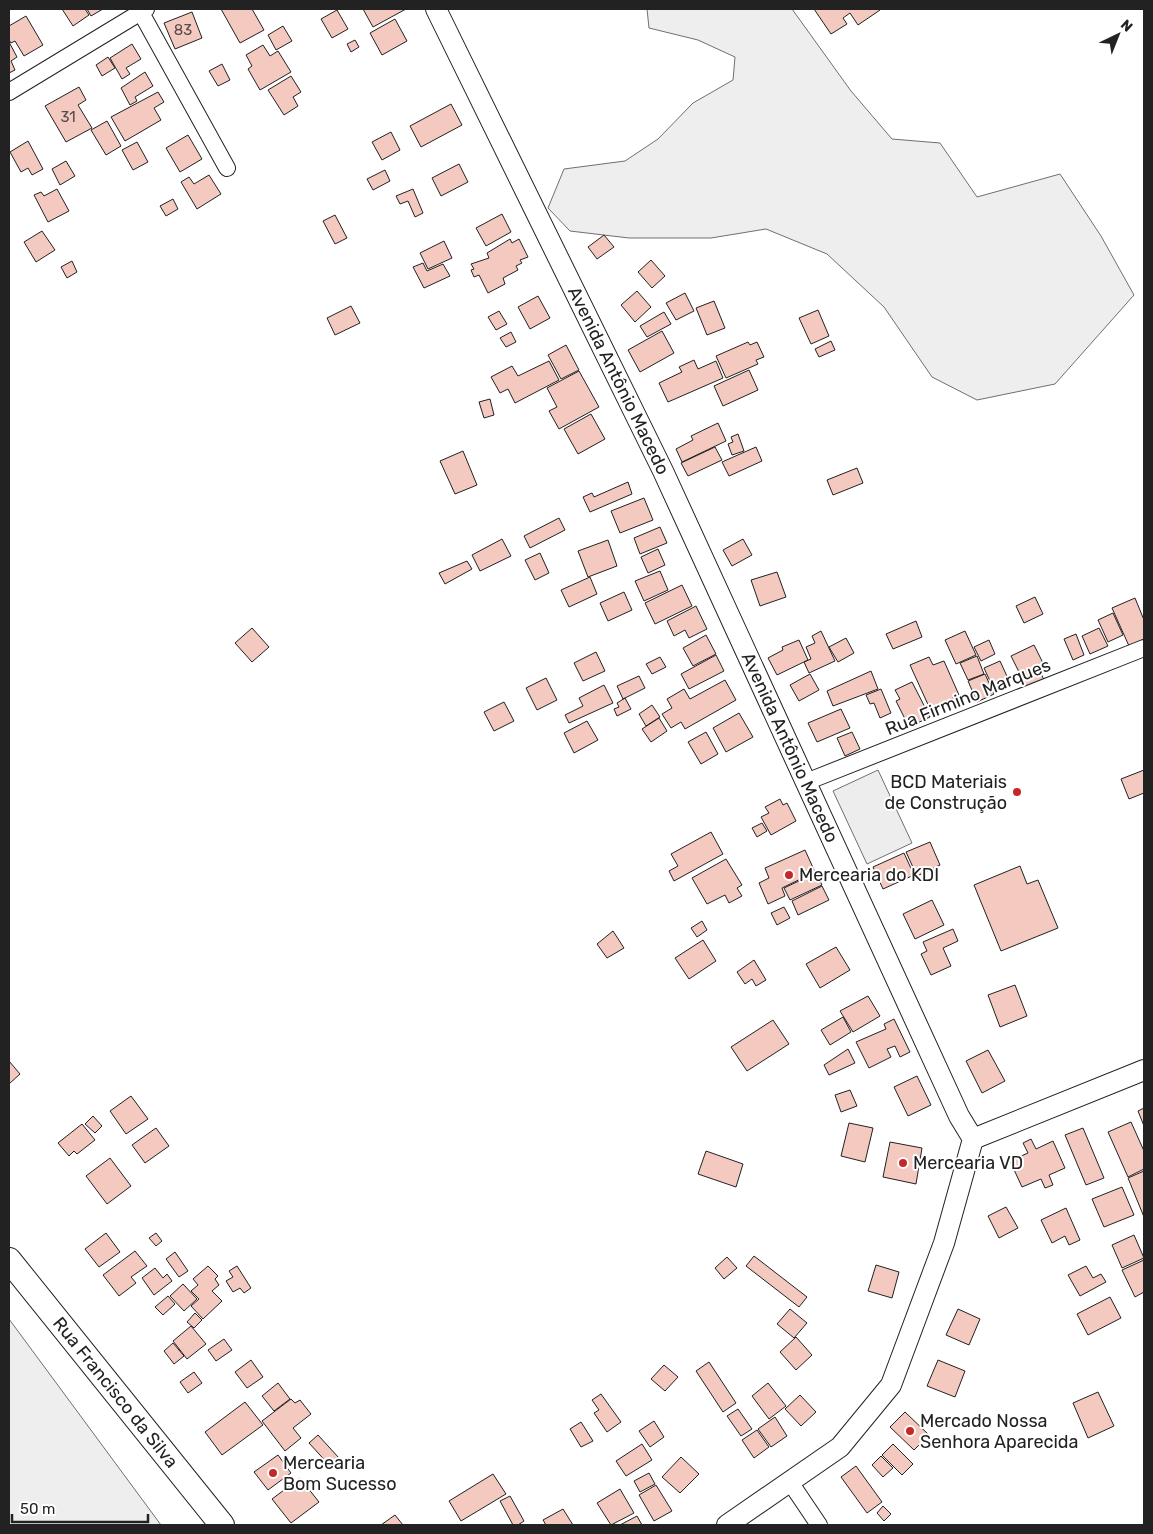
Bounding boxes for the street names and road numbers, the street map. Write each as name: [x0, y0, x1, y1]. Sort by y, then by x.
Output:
street label: Avenida Antônio Macedo: [563, 283, 674, 478]
street label: Avenida Antônio Macedo: [737, 649, 843, 846]
street label: Rua Firmino Marques: [882, 654, 1054, 740]
street label: Rua Francisco da Silva: [48, 1313, 183, 1473]

